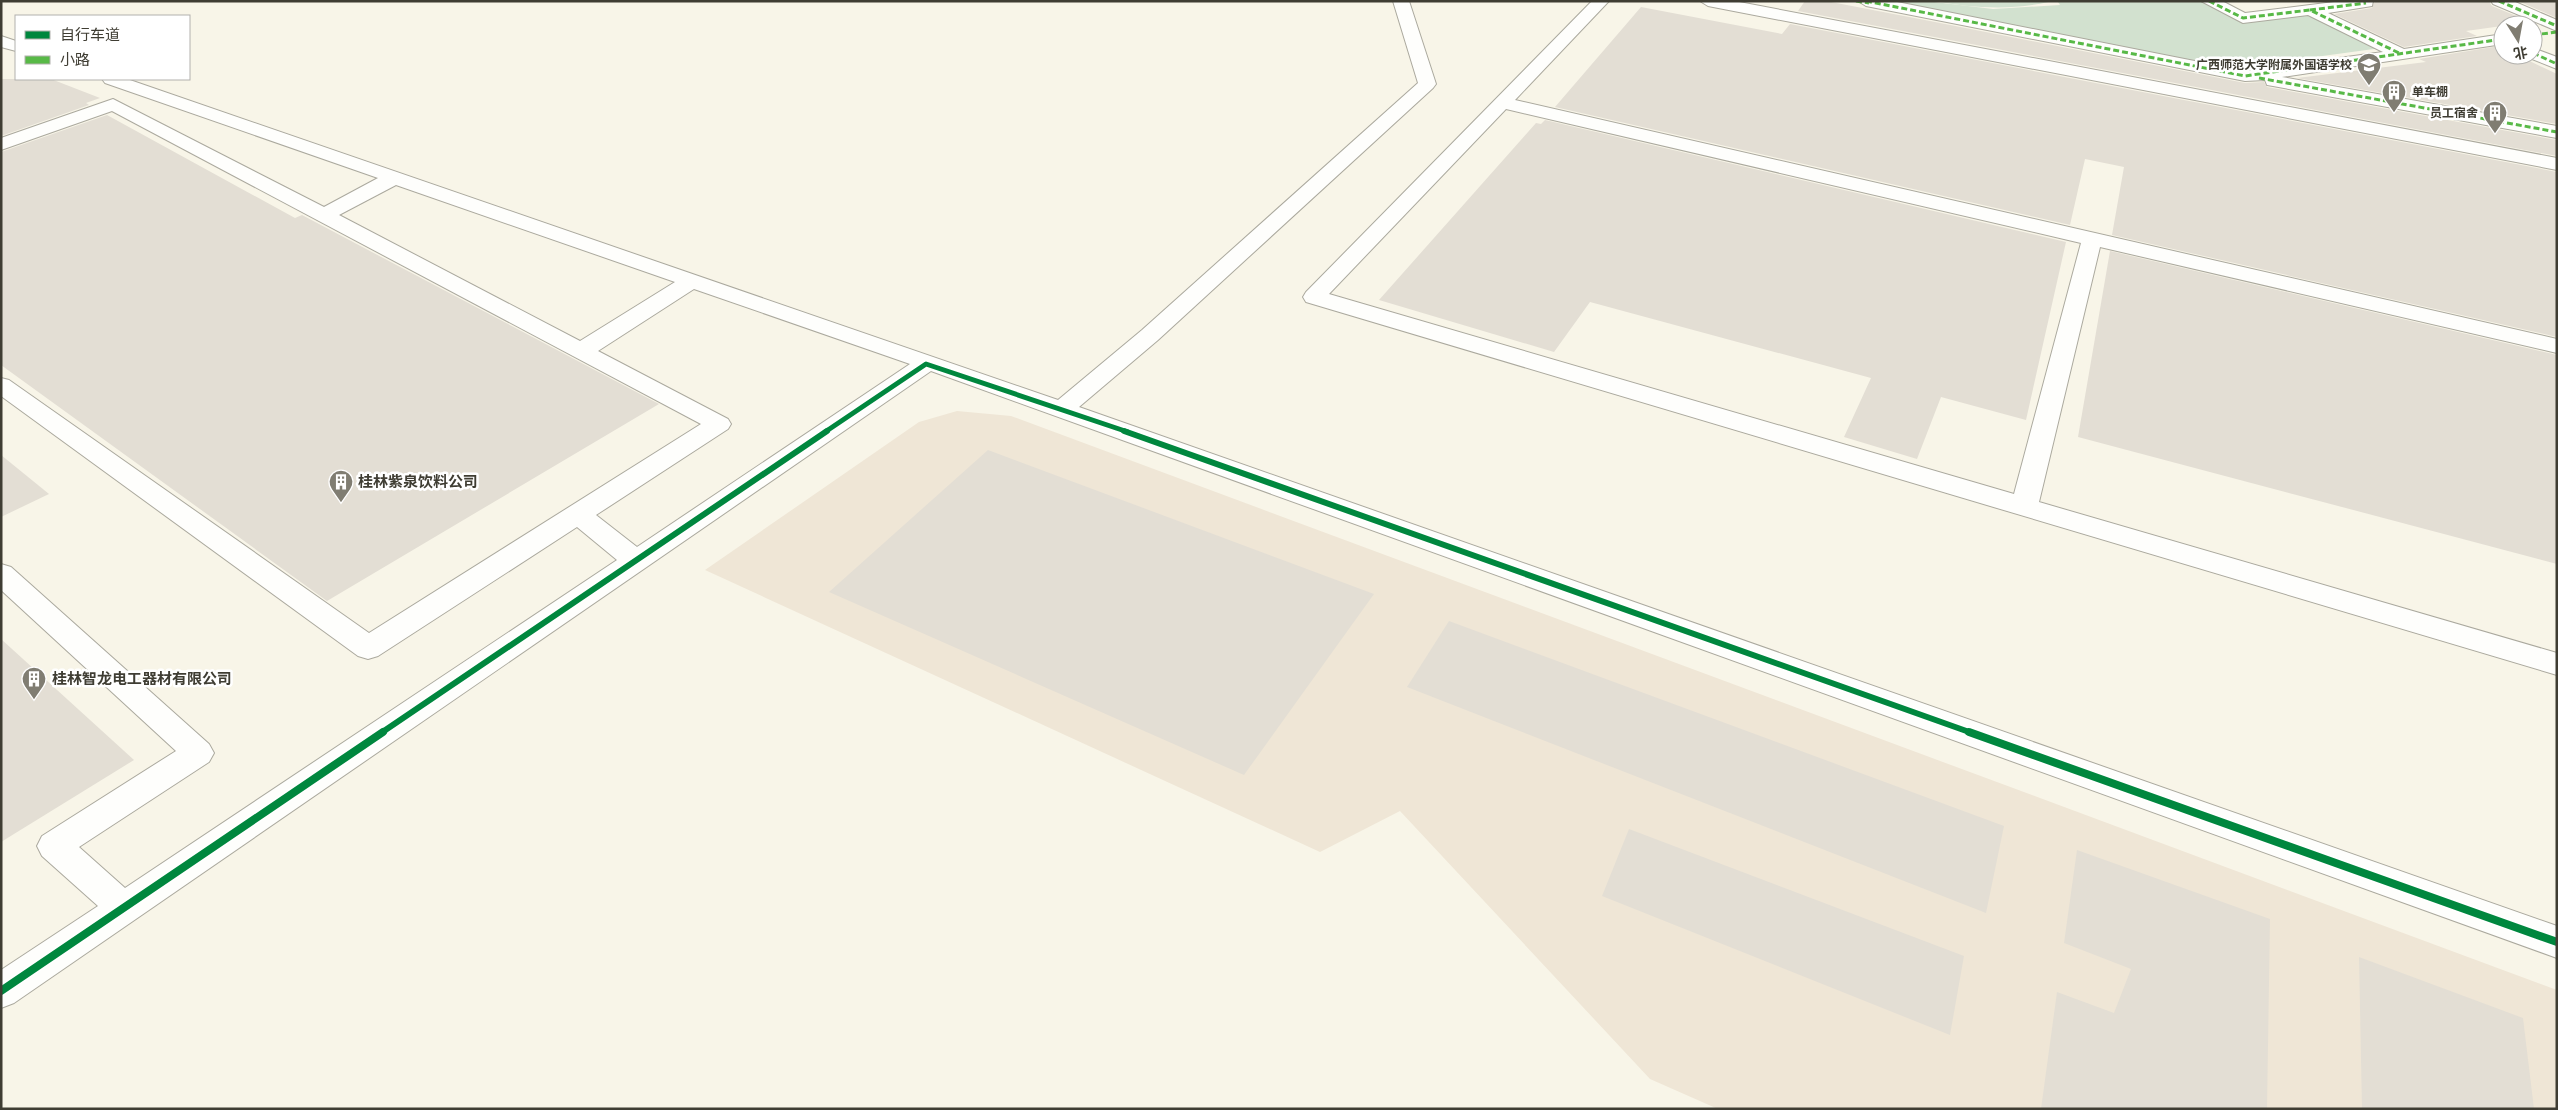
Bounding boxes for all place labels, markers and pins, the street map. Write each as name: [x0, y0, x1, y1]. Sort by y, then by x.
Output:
school or university icon: 广西师范大学附属外国语学校: [2356, 52, 2382, 86]
place label: 广西师范大学附属外国语学校: [2196, 58, 2352, 72]
building icon: 单车棚: [2381, 79, 2407, 113]
place label: 单车棚: [2412, 85, 2448, 99]
building icon: 员工宿舍: [2482, 100, 2508, 134]
place label: 员工宿舍: [2430, 106, 2478, 120]
building icon: 桂林紫泉饮料公司: [328, 469, 354, 503]
place label: 桂林紫泉饮料公司: [358, 473, 478, 491]
building icon: 桂林智龙电工器材有限公司: [21, 666, 47, 700]
place label: 桂林智龙电工器材有限公司: [52, 670, 232, 688]

